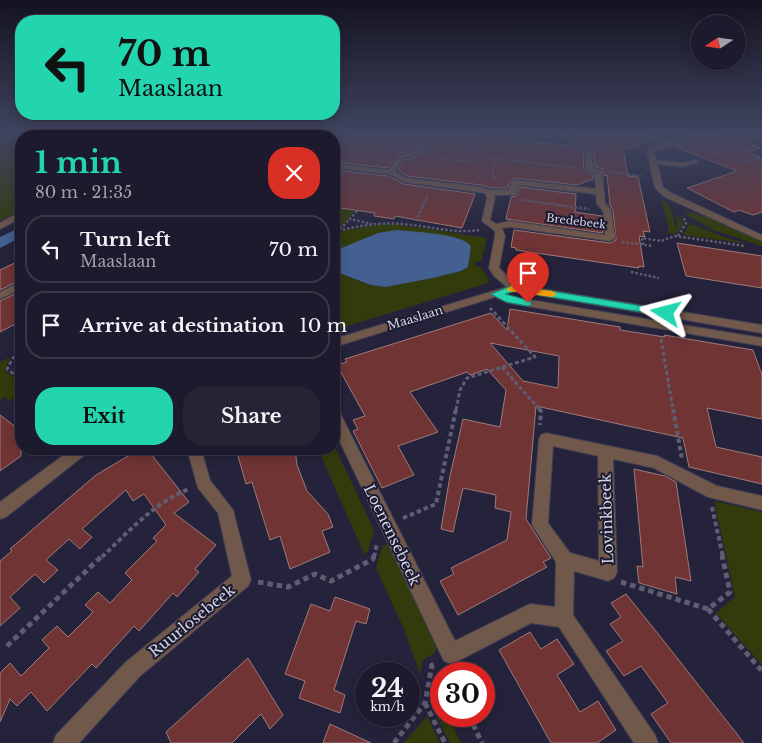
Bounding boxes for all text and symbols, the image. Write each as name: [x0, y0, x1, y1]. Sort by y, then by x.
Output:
north arrow: [691, 15, 746, 70]
map controls: [691, 15, 746, 70]
text: 70 m: [118, 32, 211, 75]
icon: left: [35, 35, 100, 100]
text: Maaslaan: [118, 75, 223, 102]
text: 1 min: [35, 144, 122, 181]
button: close: [268, 147, 320, 199]
text: 80 m · 21:35: [35, 182, 132, 202]
street label: Bredebeek: [545, 210, 607, 232]
text: Turn left: [80, 228, 171, 251]
icon: left: [37, 235, 65, 263]
text: 70 m: [269, 238, 318, 261]
text: Maaslaan: [80, 251, 156, 271]
pin: [507, 252, 549, 303]
icon: arrive: [514, 259, 542, 287]
position arrow: [639, 286, 691, 338]
street label: Maaslaan: [385, 302, 444, 333]
icon: arrive: [37, 311, 65, 339]
text: Arrive at destination: [80, 314, 284, 337]
text: 10 m: [299, 314, 347, 337]
button: Exit: [35, 387, 173, 445]
button: Share: [183, 387, 320, 445]
street label: Lovinkbeek: [595, 473, 618, 565]
street label: Loenensebeek: [360, 481, 425, 589]
street label: Ruurlosebeek: [145, 580, 239, 661]
speed limit sign: 30: [430, 662, 495, 727]
text: 24: [371, 673, 404, 704]
text: km/h: [370, 699, 405, 714]

